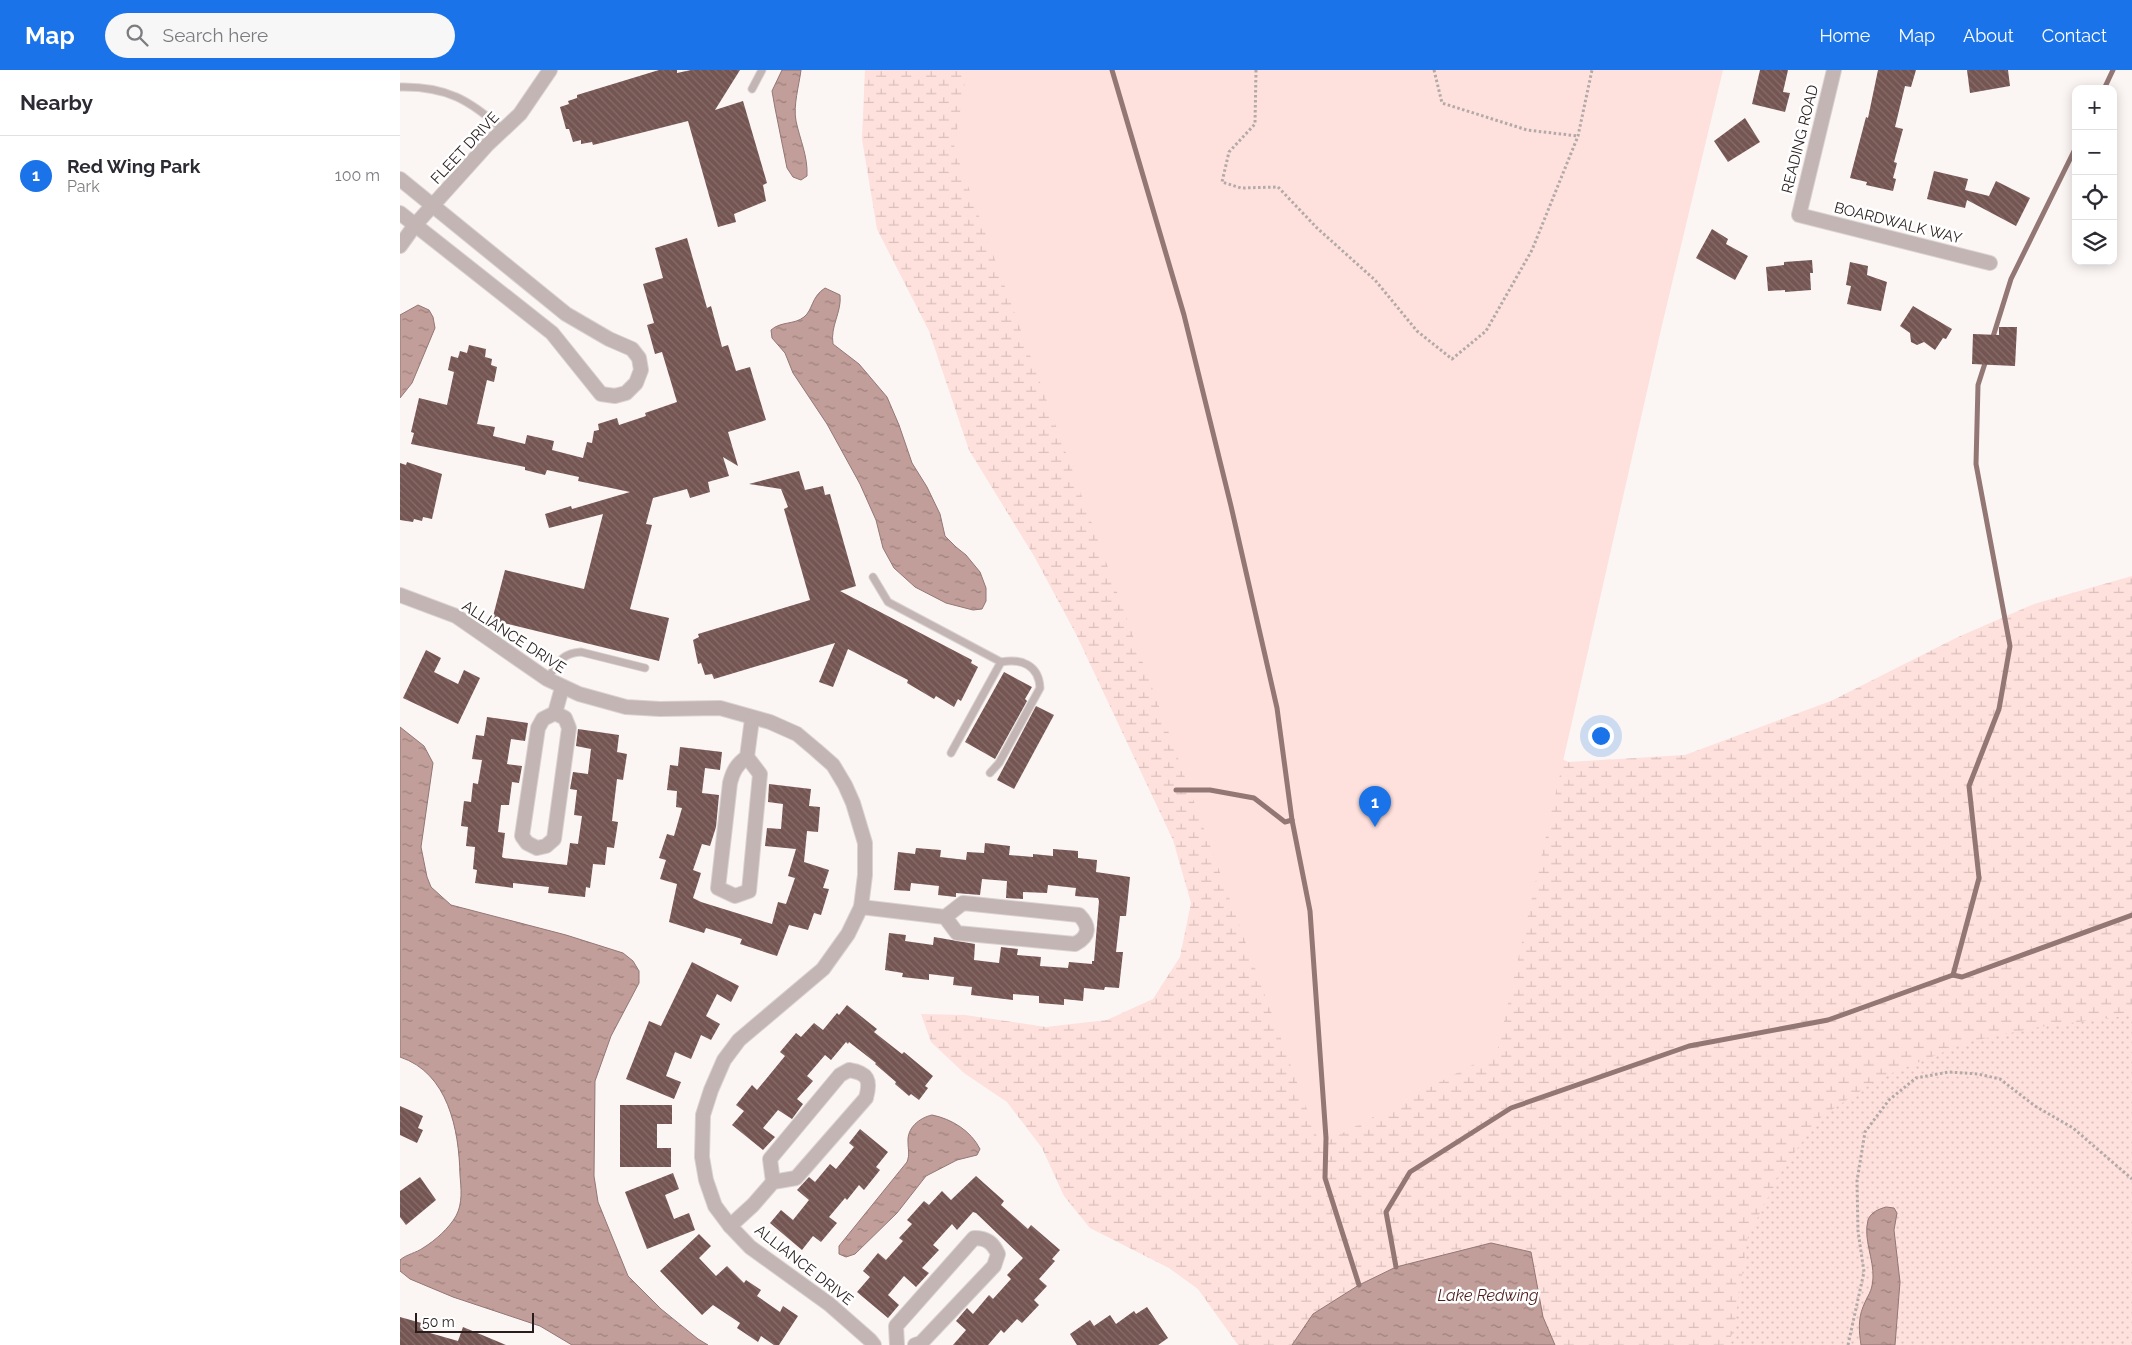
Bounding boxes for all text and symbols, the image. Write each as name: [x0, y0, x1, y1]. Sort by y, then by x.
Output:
search box: [105, 13, 455, 58]
text: Map: [25, 21, 75, 50]
icon: search: [123, 21, 151, 49]
text: Search here: [163, 24, 268, 46]
text: Home: [1819, 25, 1870, 46]
text: Map: [1898, 25, 1935, 46]
text: About: [1963, 25, 2014, 46]
text: Contact: [2042, 25, 2107, 46]
street label: READING ROAD: [1778, 83, 1822, 195]
map controls: [2072, 85, 2117, 265]
button: +: [2072, 85, 2117, 130]
text: Nearby: [20, 90, 93, 115]
street label: FLEET DRIVE: [427, 108, 503, 188]
button: −: [2072, 130, 2117, 175]
text: Red Wing Park: [67, 155, 200, 177]
text: 1: [32, 166, 40, 185]
text: 100 m: [335, 166, 380, 185]
button: locate: [2072, 175, 2117, 220]
text: Park: [67, 177, 100, 196]
street label: BOARDWALK WAY: [1832, 198, 1964, 248]
button: layers: [2072, 220, 2117, 265]
street label: ALLIANCE DRIVE: [459, 597, 569, 677]
your location: [1588, 723, 1614, 749]
pin: 1: [1359, 786, 1391, 827]
street label: ALLIANCE DRIVE: [751, 1221, 857, 1309]
water label: Lake Redwing: [1437, 1286, 1539, 1305]
scale bar: [415, 1310, 534, 1333]
text: 50 m: [422, 1314, 455, 1330]

